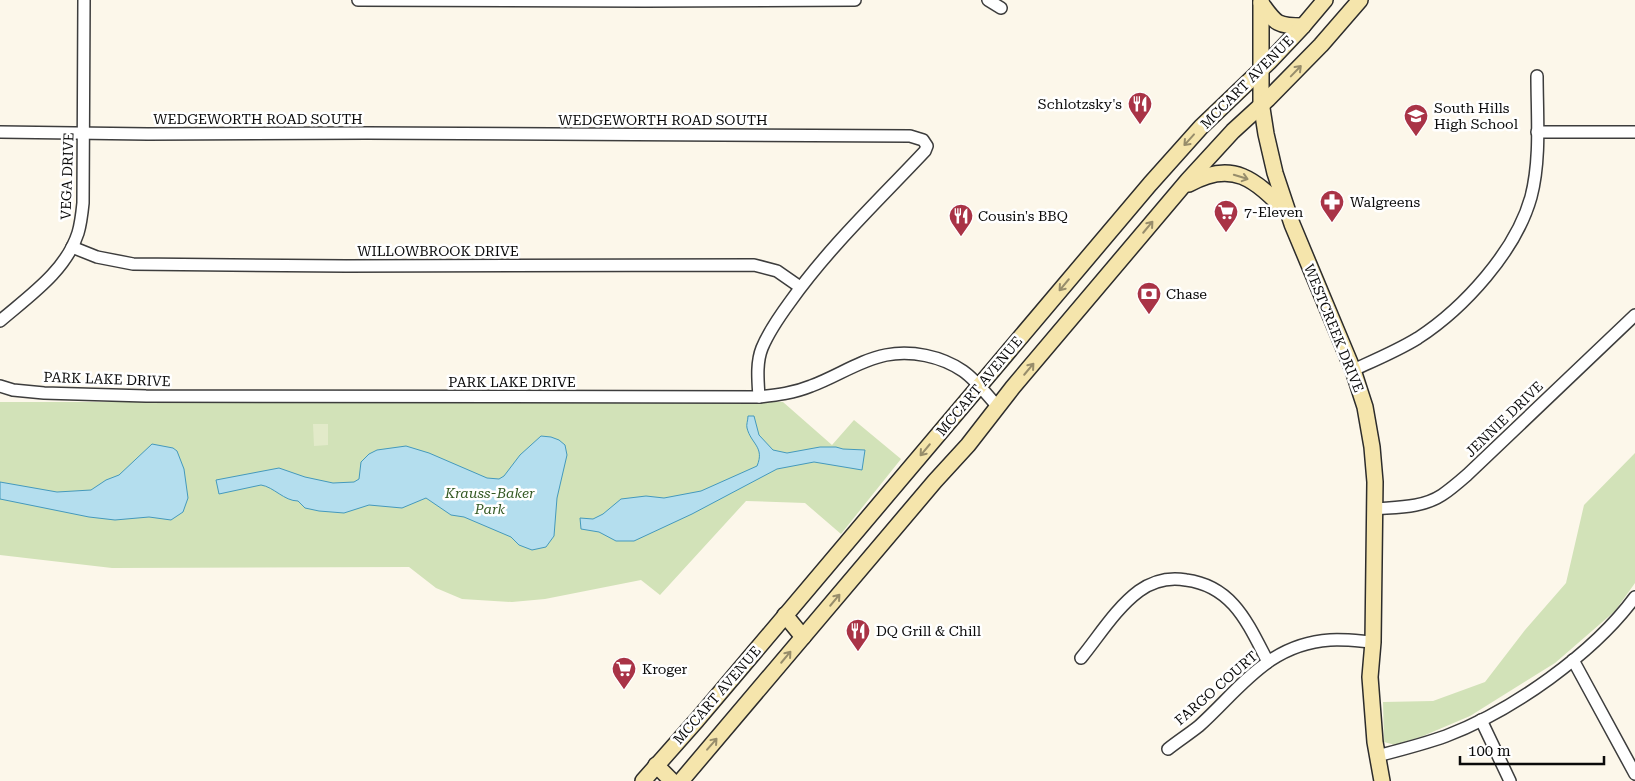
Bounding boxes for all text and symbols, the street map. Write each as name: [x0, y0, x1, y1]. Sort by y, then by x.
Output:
street label: MCCART AVENUE: [1197, 32, 1297, 132]
one-way arrow: [1290, 64, 1302, 77]
restaurant icon: Schlotzsky's: [1127, 91, 1153, 125]
place label: Schlotzsky's: [1038, 96, 1122, 112]
place label: South Hills High School: [1434, 100, 1519, 132]
school or university icon: South Hills High School: [1403, 103, 1429, 137]
street label: WEDGEWORTH ROAD SOUTH: [153, 111, 363, 127]
street label: WEDGEWORTH ROAD SOUTH: [558, 112, 768, 128]
street label: VEGA DRIVE: [57, 132, 77, 220]
one-way arrow: [1183, 133, 1195, 146]
one-way arrow: [1232, 173, 1248, 183]
pharmacy icon: Walgreens: [1319, 189, 1345, 223]
place label: Walgreens: [1350, 194, 1421, 210]
supermarket icon: 7-Eleven: [1213, 199, 1239, 233]
restaurant icon: Cousin's BBQ: [948, 203, 974, 237]
place label: 7-Eleven: [1244, 204, 1303, 220]
place label: Cousin's BBQ: [978, 208, 1068, 224]
one-way arrow: [1142, 221, 1153, 234]
street label: WILLOWBROOK DRIVE: [357, 243, 519, 259]
street label: WESTCREEK DRIVE: [1301, 262, 1367, 394]
one-way arrow: [1059, 278, 1070, 291]
bank icon: Chase: [1136, 281, 1162, 315]
place label: Chase: [1166, 286, 1207, 302]
street label: MCCART AVENUE: [933, 333, 1025, 439]
one-way arrow: [1023, 363, 1034, 376]
street label: PARK LAKE DRIVE: [43, 369, 171, 389]
street label: PARK LAKE DRIVE: [448, 374, 576, 390]
street label: JENNIE DRIVE: [1462, 378, 1546, 460]
one-way arrow: [919, 444, 930, 457]
park label: Krauss-Baker Park: [444, 485, 535, 517]
one-way arrow: [829, 593, 841, 606]
restaurant icon: DQ Grill & Chill: [845, 618, 871, 652]
place label: DQ Grill & Chill: [876, 623, 982, 639]
street label: MCCART AVENUE: [670, 643, 764, 747]
street label: FARGO COURT: [1171, 648, 1261, 728]
one-way arrow: [781, 651, 792, 664]
supermarket icon: Kroger: [611, 656, 637, 690]
place label: Kroger: [642, 661, 688, 677]
scale bar: [1460, 734, 1604, 766]
one-way arrow: [707, 738, 718, 751]
text: 100 m: [1468, 742, 1511, 760]

